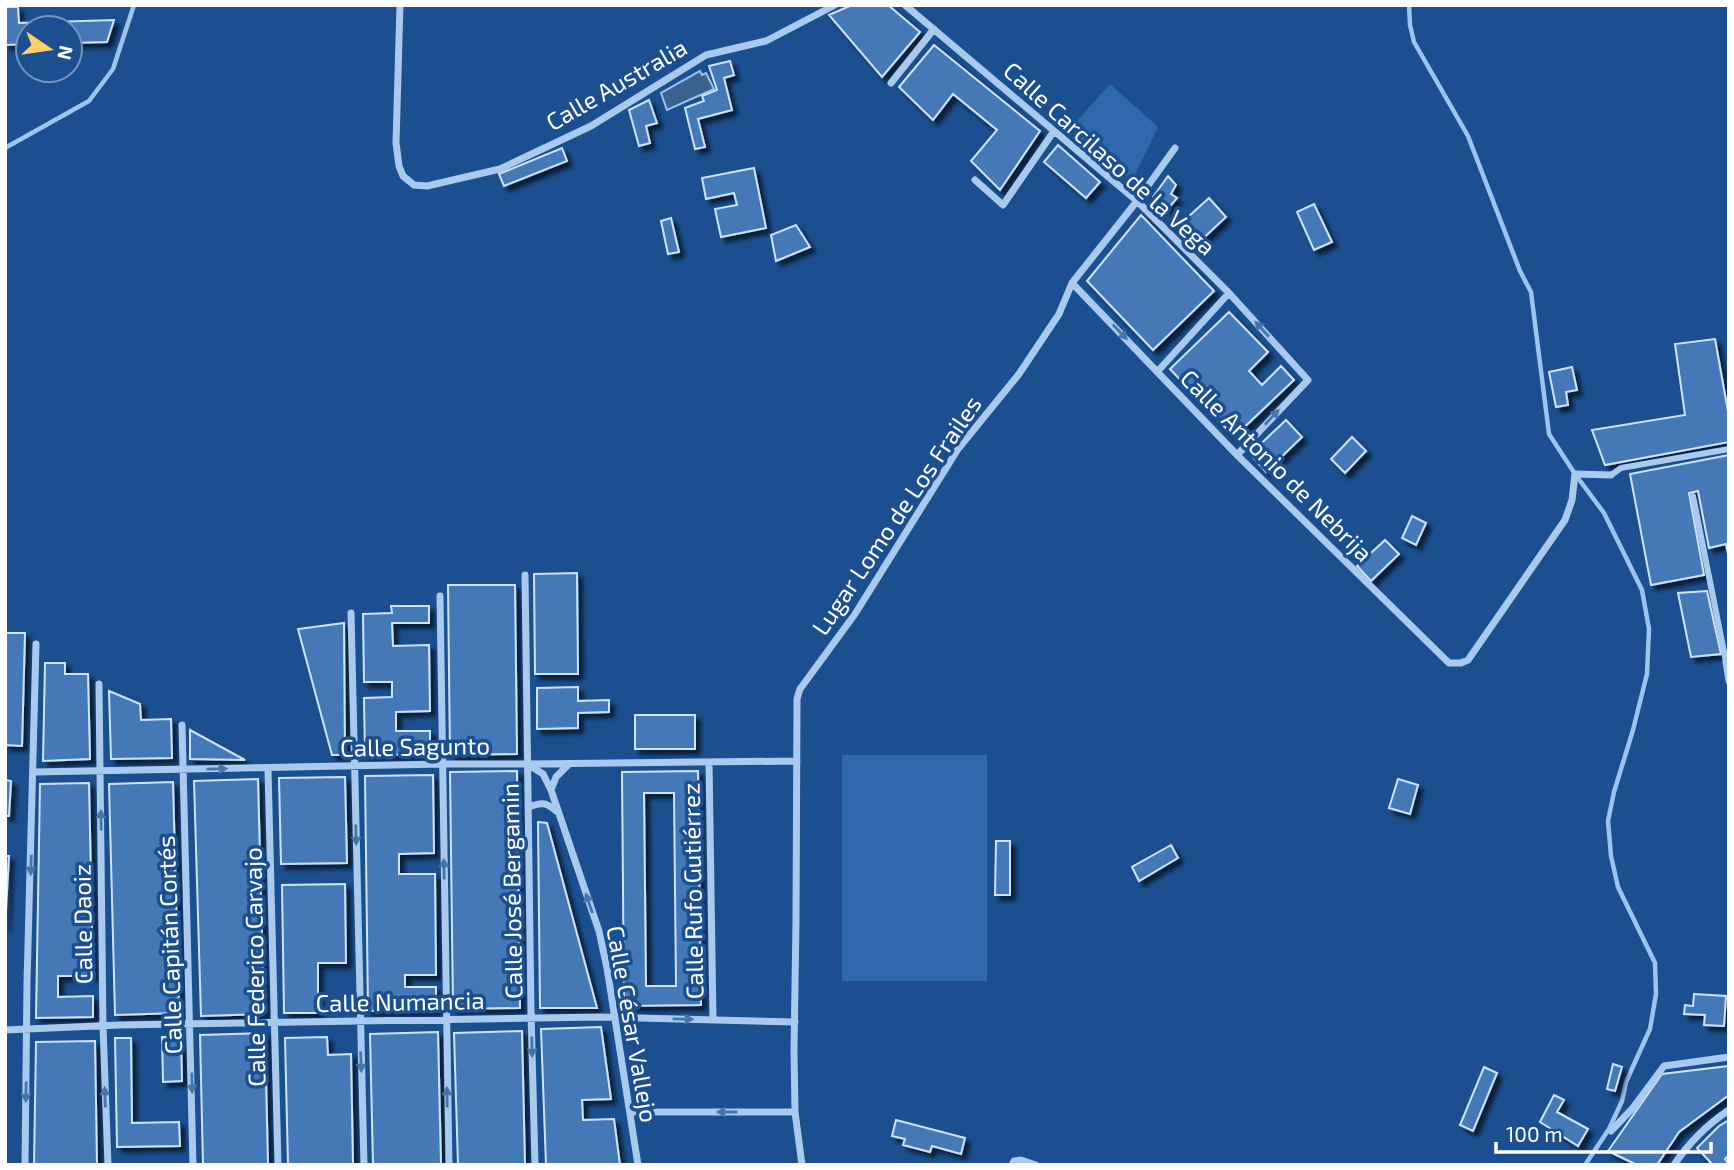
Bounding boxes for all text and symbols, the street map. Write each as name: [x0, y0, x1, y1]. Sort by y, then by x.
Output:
north arrow: [14, 14, 84, 84]
street label: Calle Australia: [540, 32, 692, 136]
text: N: [53, 44, 79, 62]
street label: Calle Carcilaso de la Vega: [998, 55, 1222, 261]
one-way arrow: [1254, 320, 1270, 338]
one-way arrow: [1111, 323, 1127, 340]
street label: Calle Antonio de Nebrija: [1175, 363, 1379, 567]
street label: Lugar Lomo de Los Frailes: [805, 390, 987, 640]
one-way arrow: [1264, 409, 1281, 426]
street label: Calle Sagunto: [340, 730, 490, 762]
one-way arrow: [206, 763, 228, 775]
street label: Calle Rufo Gutiérrez: [676, 782, 708, 1000]
street label: Calle José Bergamin: [495, 783, 527, 999]
one-way arrow: [95, 809, 106, 831]
one-way arrow: [350, 824, 362, 846]
street label: Calle Capitán Cortés: [151, 835, 187, 1055]
street label: Calle Federico Carvajo: [237, 847, 271, 1087]
one-way arrow: [25, 854, 37, 876]
one-way arrow: [438, 858, 450, 880]
street label: Calle Daoiz: [66, 864, 98, 984]
one-way arrow: [583, 893, 594, 914]
street label: Calle César Vallejo: [601, 923, 665, 1125]
street label: Calle Numancia: [315, 985, 485, 1017]
one-way arrow: [673, 1013, 695, 1025]
one-way arrow: [526, 1036, 538, 1058]
one-way arrow: [355, 1051, 366, 1073]
one-way arrow: [186, 1072, 197, 1094]
one-way arrow: [20, 1081, 32, 1103]
one-way arrow: [100, 1085, 111, 1107]
one-way arrow: [442, 1085, 453, 1107]
one-way arrow: [716, 1106, 738, 1118]
scale bar: [1496, 1110, 1711, 1154]
text: 100 m: [1506, 1121, 1563, 1146]

